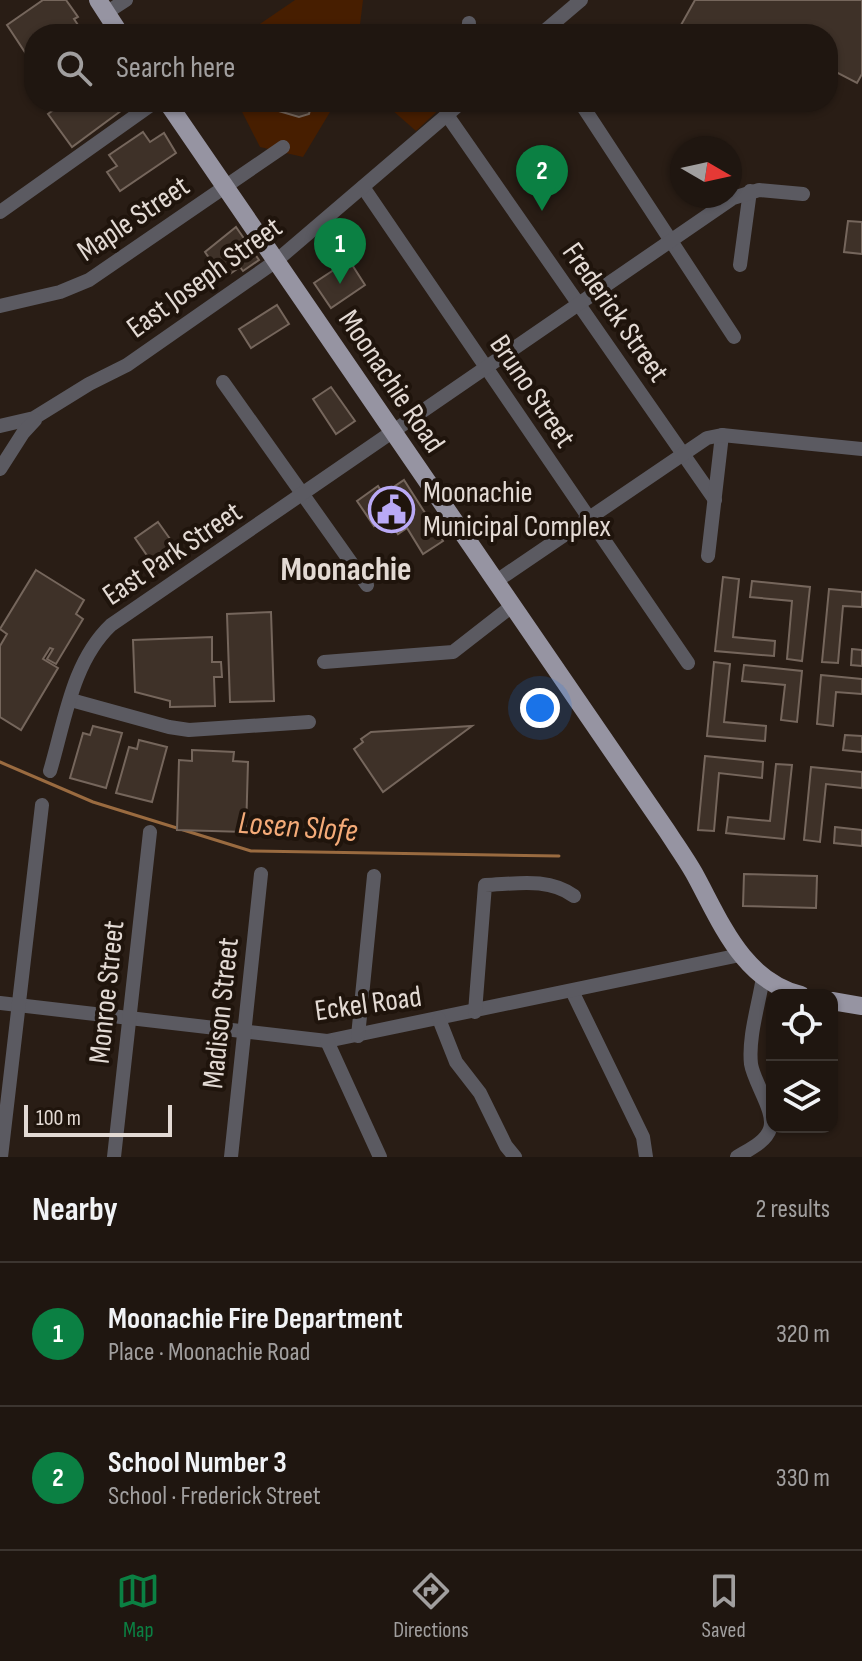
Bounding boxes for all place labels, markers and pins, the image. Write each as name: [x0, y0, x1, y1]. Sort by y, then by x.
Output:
pin: 2: [516, 145, 568, 211]
pin: 1: [314, 218, 366, 284]
place label: Moonachie Municipal Complex: [423, 475, 611, 545]
public building icon: Moonachie Municipal Complex: [368, 485, 416, 533]

